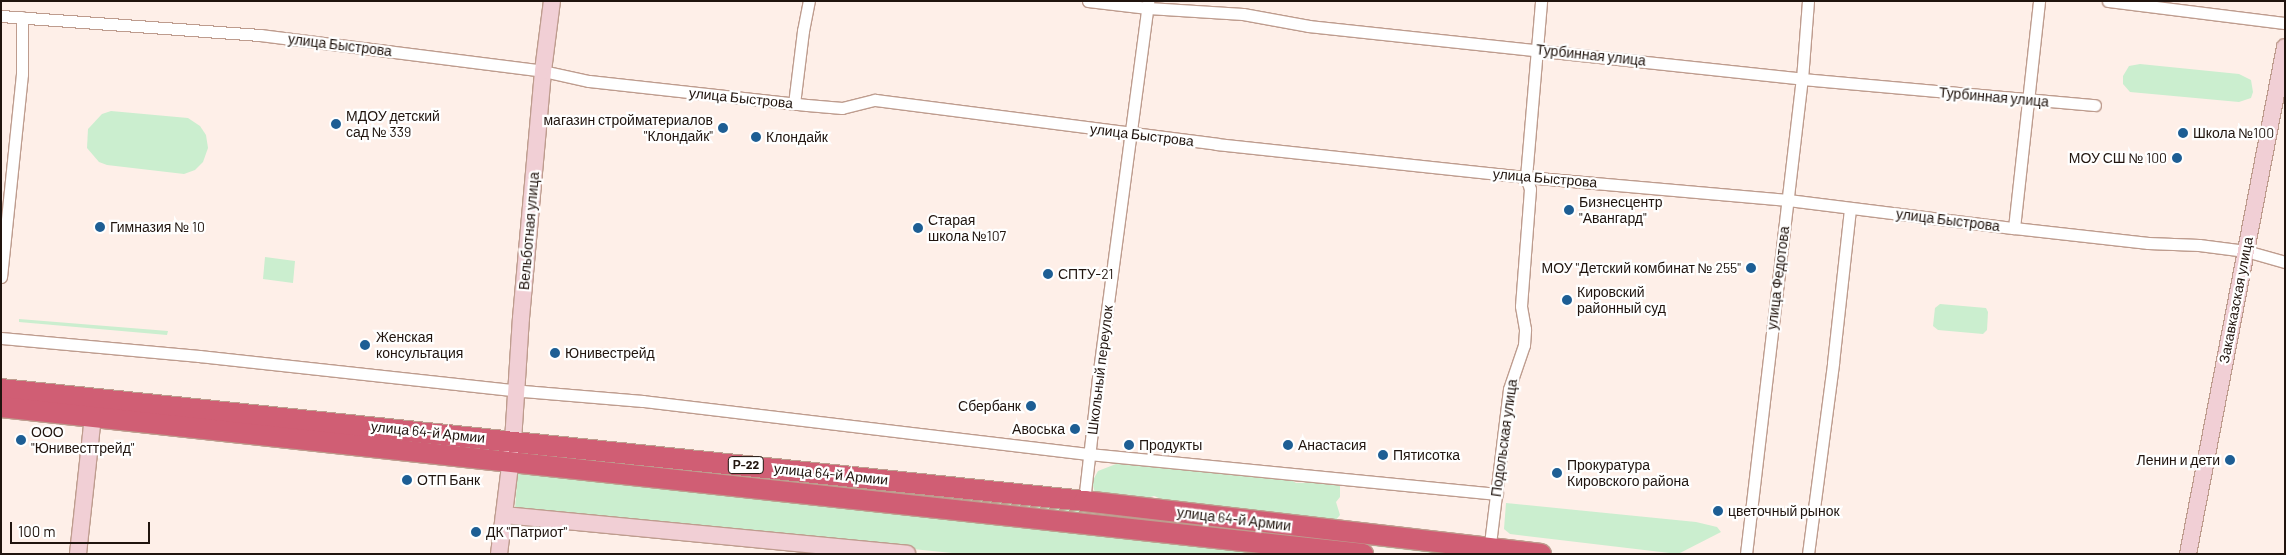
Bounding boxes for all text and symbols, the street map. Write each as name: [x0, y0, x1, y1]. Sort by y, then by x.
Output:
street label: улица Быстрова: [287, 30, 393, 60]
street label: Турбинная улица: [1535, 41, 1647, 69]
street label: улица Быстрова: [688, 84, 794, 112]
street label: Турбинная улица: [1938, 84, 2050, 110]
place label: МДОУ детский сад № 339: [346, 108, 440, 140]
place label: магазин стройматериалов "Клондайк": [543, 112, 713, 144]
marker: МДОУ детский сад № 339: [330, 118, 342, 130]
street label: улица Быстрова: [1089, 120, 1195, 150]
marker: магазин стройматериалов "Клондайк": [717, 122, 729, 134]
place label: Школа №100: [2193, 125, 2274, 141]
marker: Школа №100: [2177, 127, 2189, 139]
place label: Клондайк: [766, 129, 828, 145]
marker: Клондайк: [750, 131, 762, 143]
place label: МОУ СШ № 100: [2069, 150, 2167, 166]
marker: МОУ СШ № 100: [2171, 152, 2183, 164]
street label: улица Быстрова: [1492, 165, 1598, 191]
street label: Вельботная улица: [515, 171, 543, 291]
place label: Бизнесцентр "Авангард": [1579, 194, 1663, 226]
marker: Бизнесцентр "Авангард": [1563, 204, 1575, 216]
street label: улица Быстрова: [1895, 205, 2001, 235]
place label: Старая школа №107: [928, 212, 1006, 244]
place label: Гимназия № 10: [110, 219, 205, 235]
marker: Гимназия № 10: [94, 221, 106, 233]
marker: Старая школа №107: [912, 222, 924, 234]
street label: улица Федотова: [1763, 225, 1793, 331]
street label: Закавказская улица: [2216, 235, 2256, 365]
place label: МОУ "Детский комбинат № 255": [1542, 260, 1741, 276]
marker: МОУ "Детский комбинат № 255": [1745, 262, 1757, 274]
place label: СПТУ-21: [1058, 266, 1113, 282]
marker: СПТУ-21: [1042, 268, 1054, 280]
place label: Кировский районный суд: [1577, 284, 1666, 316]
marker: Кировский районный суд: [1561, 294, 1573, 306]
street label: Школьный переулок: [1084, 304, 1116, 436]
place label: Женская консультация: [376, 329, 463, 362]
marker: Женская консультация: [358, 338, 372, 352]
place label: Юнивестрейд: [565, 345, 655, 361]
marker: Юнивестрейд: [549, 347, 561, 359]
street label: Подольская улица: [1487, 378, 1521, 498]
place label: Сбербанк: [958, 398, 1021, 414]
marker: Сбербанк: [1025, 400, 1037, 412]
street label: улица 64-й Армии: [370, 418, 486, 446]
place label: Авоська: [1012, 421, 1065, 437]
marker: Авоська: [1069, 423, 1081, 435]
place label: ООО "Юнивесттрейд": [31, 424, 135, 457]
marker: ООО "Юнивесттрейд": [15, 434, 27, 446]
place label: Продукты: [1139, 437, 1202, 453]
place label: Анастасия: [1298, 437, 1366, 453]
marker: Продукты: [1123, 439, 1135, 451]
marker: Анастасия: [1282, 439, 1294, 451]
place label: Пятисотка: [1393, 447, 1460, 463]
marker: Пятисотка: [1377, 449, 1389, 461]
place label: Ленин и дети: [2137, 452, 2220, 468]
marker: Ленин и дети: [2224, 454, 2236, 466]
road number: Р-22: [727, 456, 765, 474]
place label: Прокуратура Кировского района: [1567, 457, 1689, 490]
street label: улица 64-й Армии: [773, 460, 889, 488]
marker: Прокуратура Кировского района: [1551, 467, 1563, 479]
place label: ОТП Банк: [417, 472, 480, 488]
marker: ОТП Банк: [401, 474, 413, 486]
place label: цветочный рынок: [1728, 503, 1840, 519]
street label: улица 64-й Армии: [1176, 504, 1292, 534]
marker: цветочный рынок: [1712, 505, 1724, 517]
scale bar: [12, 512, 152, 544]
text: 100 m: [18, 522, 56, 540]
place label: ДК "Патриот": [486, 524, 567, 540]
marker: ДК "Патриот": [470, 526, 482, 538]

